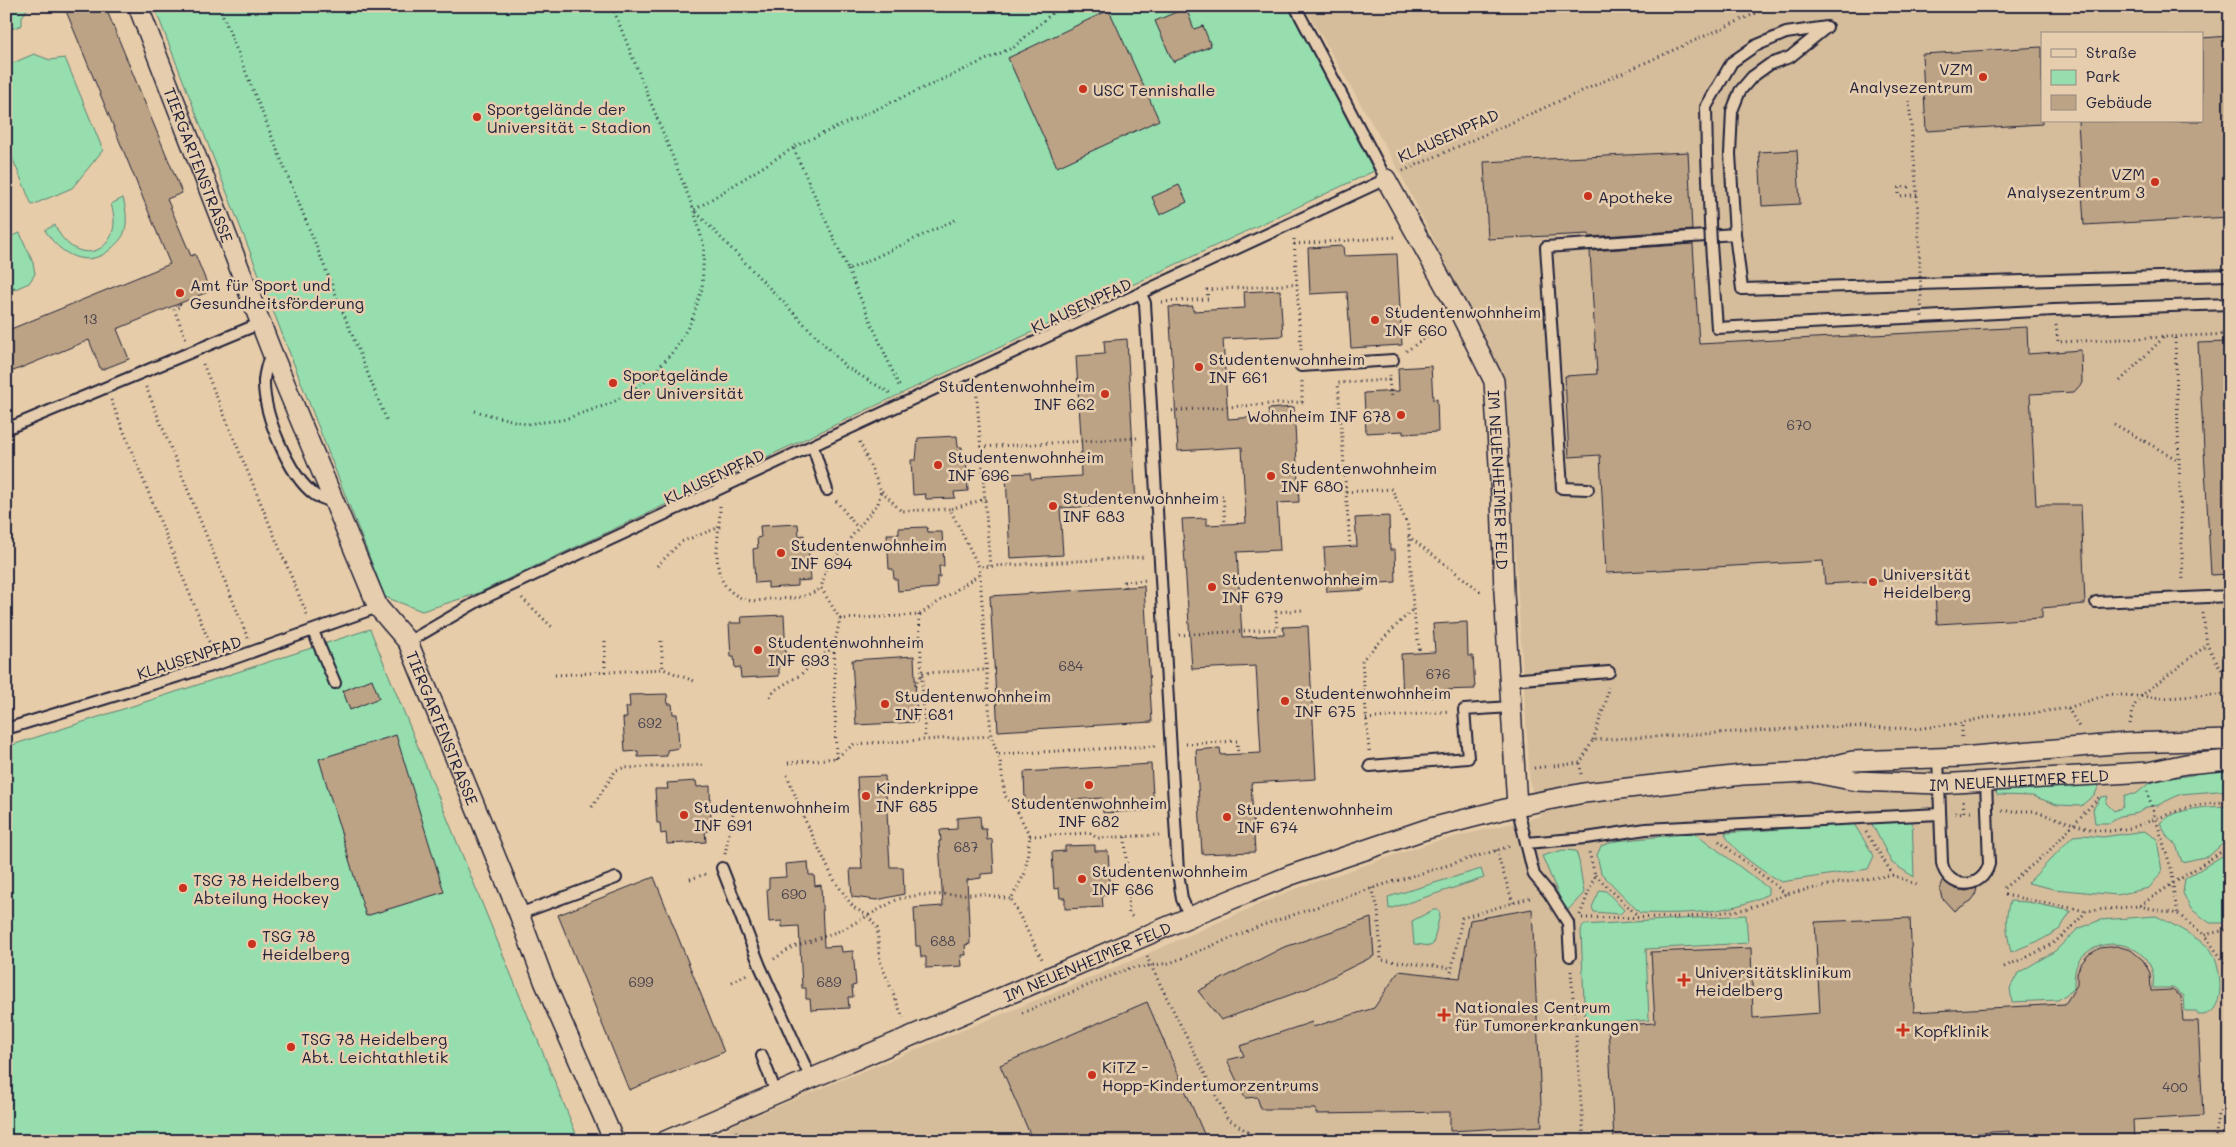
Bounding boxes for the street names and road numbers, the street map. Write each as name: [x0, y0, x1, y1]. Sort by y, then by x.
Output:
street label: TIERGARTENSTRASSE: [160, 84, 239, 245]
street label: KLAUSENPFAD: [1394, 103, 1502, 167]
street label: KLAUSENPFAD: [1027, 272, 1135, 338]
street label: IM NEUENHEIMER FELD: [1484, 389, 1514, 570]
street label: KLAUSENPFAD: [660, 443, 768, 509]
street label: KLAUSENPFAD: [134, 630, 244, 684]
street label: TIERGARTENSTRASSE: [402, 647, 484, 808]
street label: IM NEUENHEIMER FELD: [1929, 764, 2110, 795]
street label: IM NEUENHEIMER FELD: [1000, 916, 1174, 1006]

